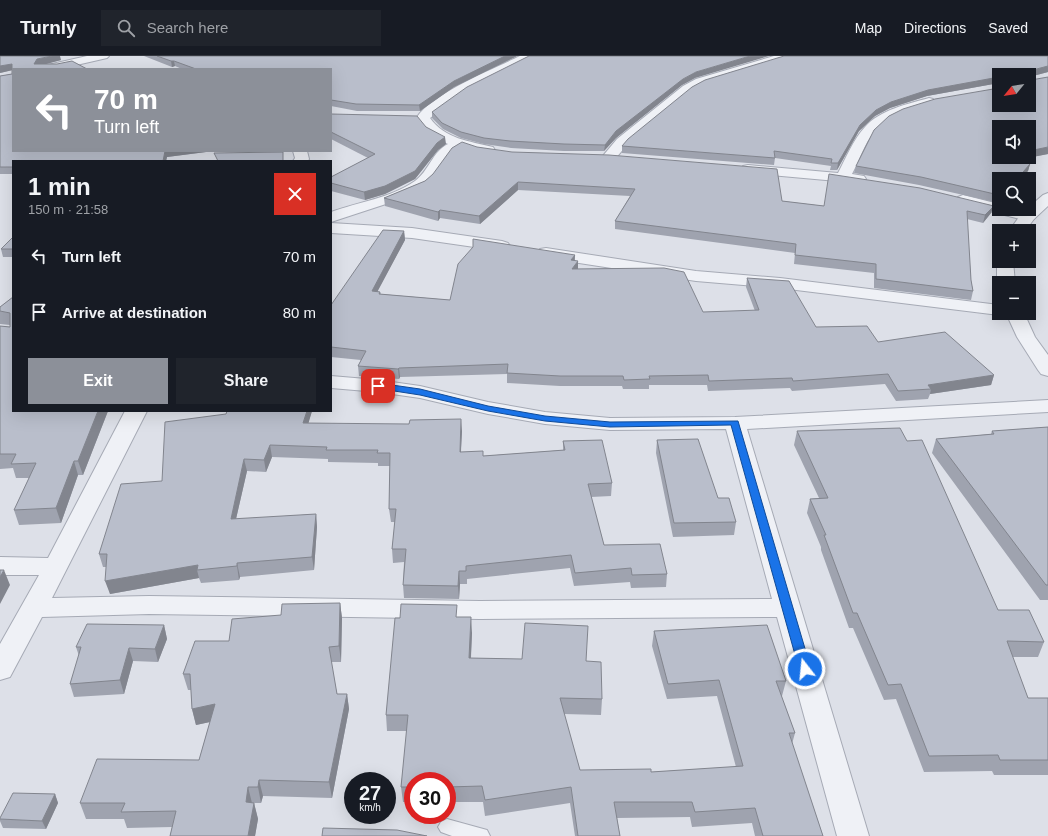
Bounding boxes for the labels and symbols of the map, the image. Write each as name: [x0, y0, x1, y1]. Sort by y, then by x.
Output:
north arrow: [992, 68, 1036, 112]
pin: [361, 369, 395, 403]
position arrow: [784, 648, 826, 690]
speed limit sign: 30: [404, 772, 456, 824]

